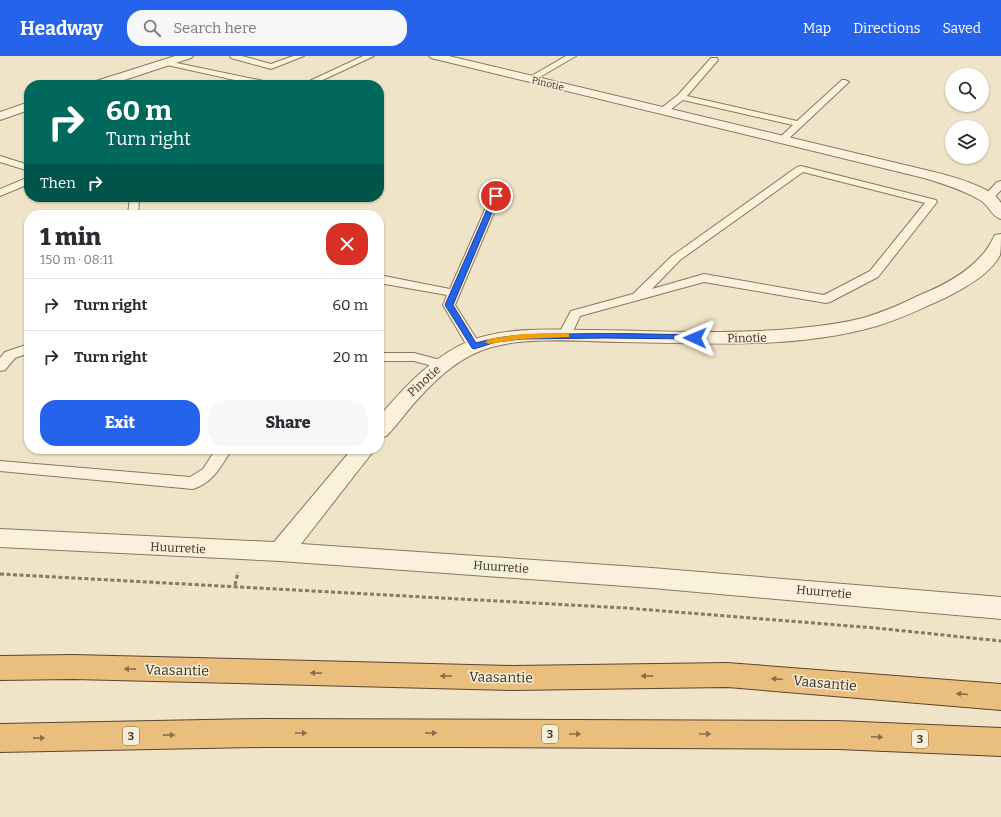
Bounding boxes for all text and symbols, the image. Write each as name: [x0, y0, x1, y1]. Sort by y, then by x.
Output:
search box: [127, 10, 407, 46]
text: Headway: [20, 17, 103, 40]
icon: search: [141, 17, 163, 39]
text: Search here: [173, 19, 256, 37]
text: Map: [803, 20, 831, 37]
text: Directions: [853, 20, 921, 37]
text: Saved: [943, 20, 981, 37]
map controls: [945, 68, 989, 164]
button: search: [945, 68, 989, 112]
street label: Pinotie: [530, 74, 565, 94]
text: 60 m: [106, 94, 172, 127]
icon: right: [40, 96, 92, 148]
button: layers: [945, 120, 989, 164]
text: Turn right: [106, 128, 191, 150]
icon: right: [84, 172, 106, 194]
text: Then: [40, 174, 76, 192]
pin: [479, 179, 513, 213]
icon: arrive: [485, 185, 507, 207]
text: 1 min: [40, 223, 101, 251]
button: close: [326, 223, 368, 265]
text: 150 m · 08:11: [40, 252, 113, 267]
icon: right: [40, 294, 62, 316]
text: Turn right: [74, 296, 147, 314]
text: 60 m: [332, 296, 368, 314]
position arrow: [674, 317, 716, 359]
street label: Pinotie: [727, 331, 767, 345]
icon: right: [40, 346, 62, 368]
text: Turn right: [74, 348, 147, 366]
text: 20 m: [333, 348, 368, 366]
street label: Pinotie: [405, 363, 443, 399]
button: Exit: [40, 400, 200, 446]
button: Share: [208, 400, 368, 446]
street label: Huurretie: [150, 540, 206, 556]
street label: Huurretie: [473, 558, 529, 576]
street label: Huurretie: [796, 583, 852, 601]
street label: Vaasantie: [145, 661, 209, 680]
one-way arrow: [123, 666, 136, 672]
street label: Vaasantie: [469, 668, 533, 687]
one-way arrow: [309, 670, 322, 676]
street label: Vaasantie: [792, 672, 858, 695]
one-way arrow: [439, 673, 452, 679]
one-way arrow: [640, 673, 653, 679]
one-way arrow: [771, 676, 783, 683]
one-way arrow: [956, 691, 968, 698]
road number: 3: [542, 725, 558, 743]
road number: 3: [123, 727, 139, 745]
one-way arrow: [295, 730, 308, 736]
one-way arrow: [425, 730, 438, 736]
road number: 3: [912, 730, 928, 748]
one-way arrow: [569, 731, 582, 737]
one-way arrow: [699, 731, 712, 737]
one-way arrow: [163, 732, 176, 738]
one-way arrow: [33, 734, 45, 741]
one-way arrow: [871, 734, 884, 740]

